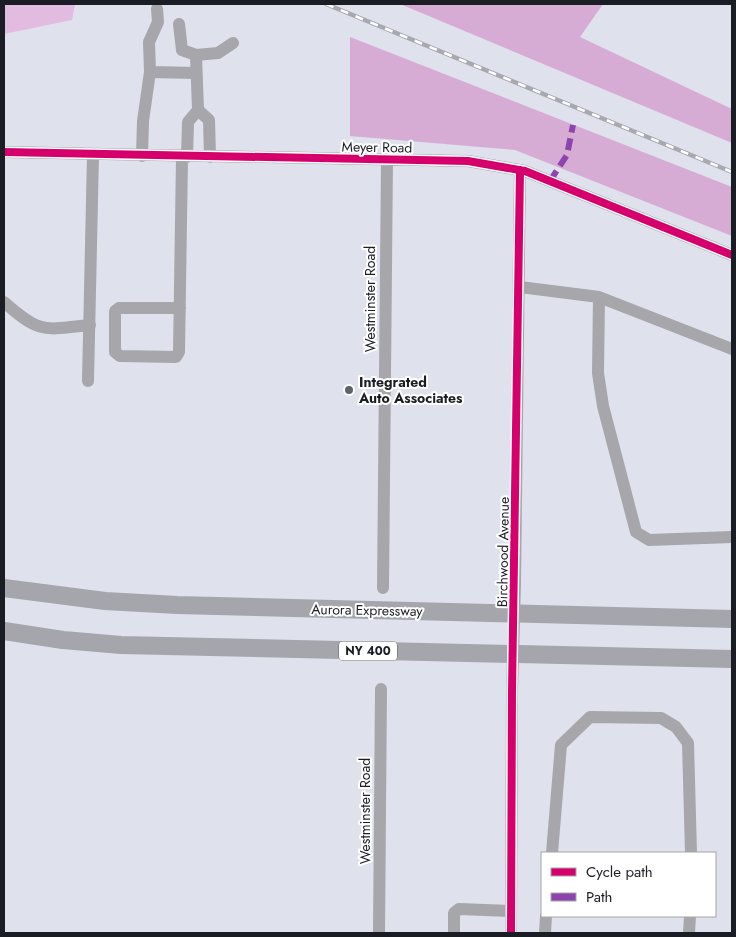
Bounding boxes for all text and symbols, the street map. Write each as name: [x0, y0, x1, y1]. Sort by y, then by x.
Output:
street label: Meyer Road: [341, 136, 413, 158]
street label: Westminster Road: [360, 246, 380, 352]
place label: Integrated Auto Associates: [358, 372, 463, 408]
marker: Integrated Auto Associates: [343, 384, 355, 396]
street label: Birchwood Avenue: [492, 497, 514, 607]
street label: Aurora Expressway: [311, 599, 424, 621]
road number: NY 400: [339, 641, 397, 660]
street label: Westminster Road: [355, 758, 375, 864]
legend: [541, 852, 716, 917]
text: Cycle path: [586, 861, 653, 883]
text: Path: [586, 886, 612, 908]

